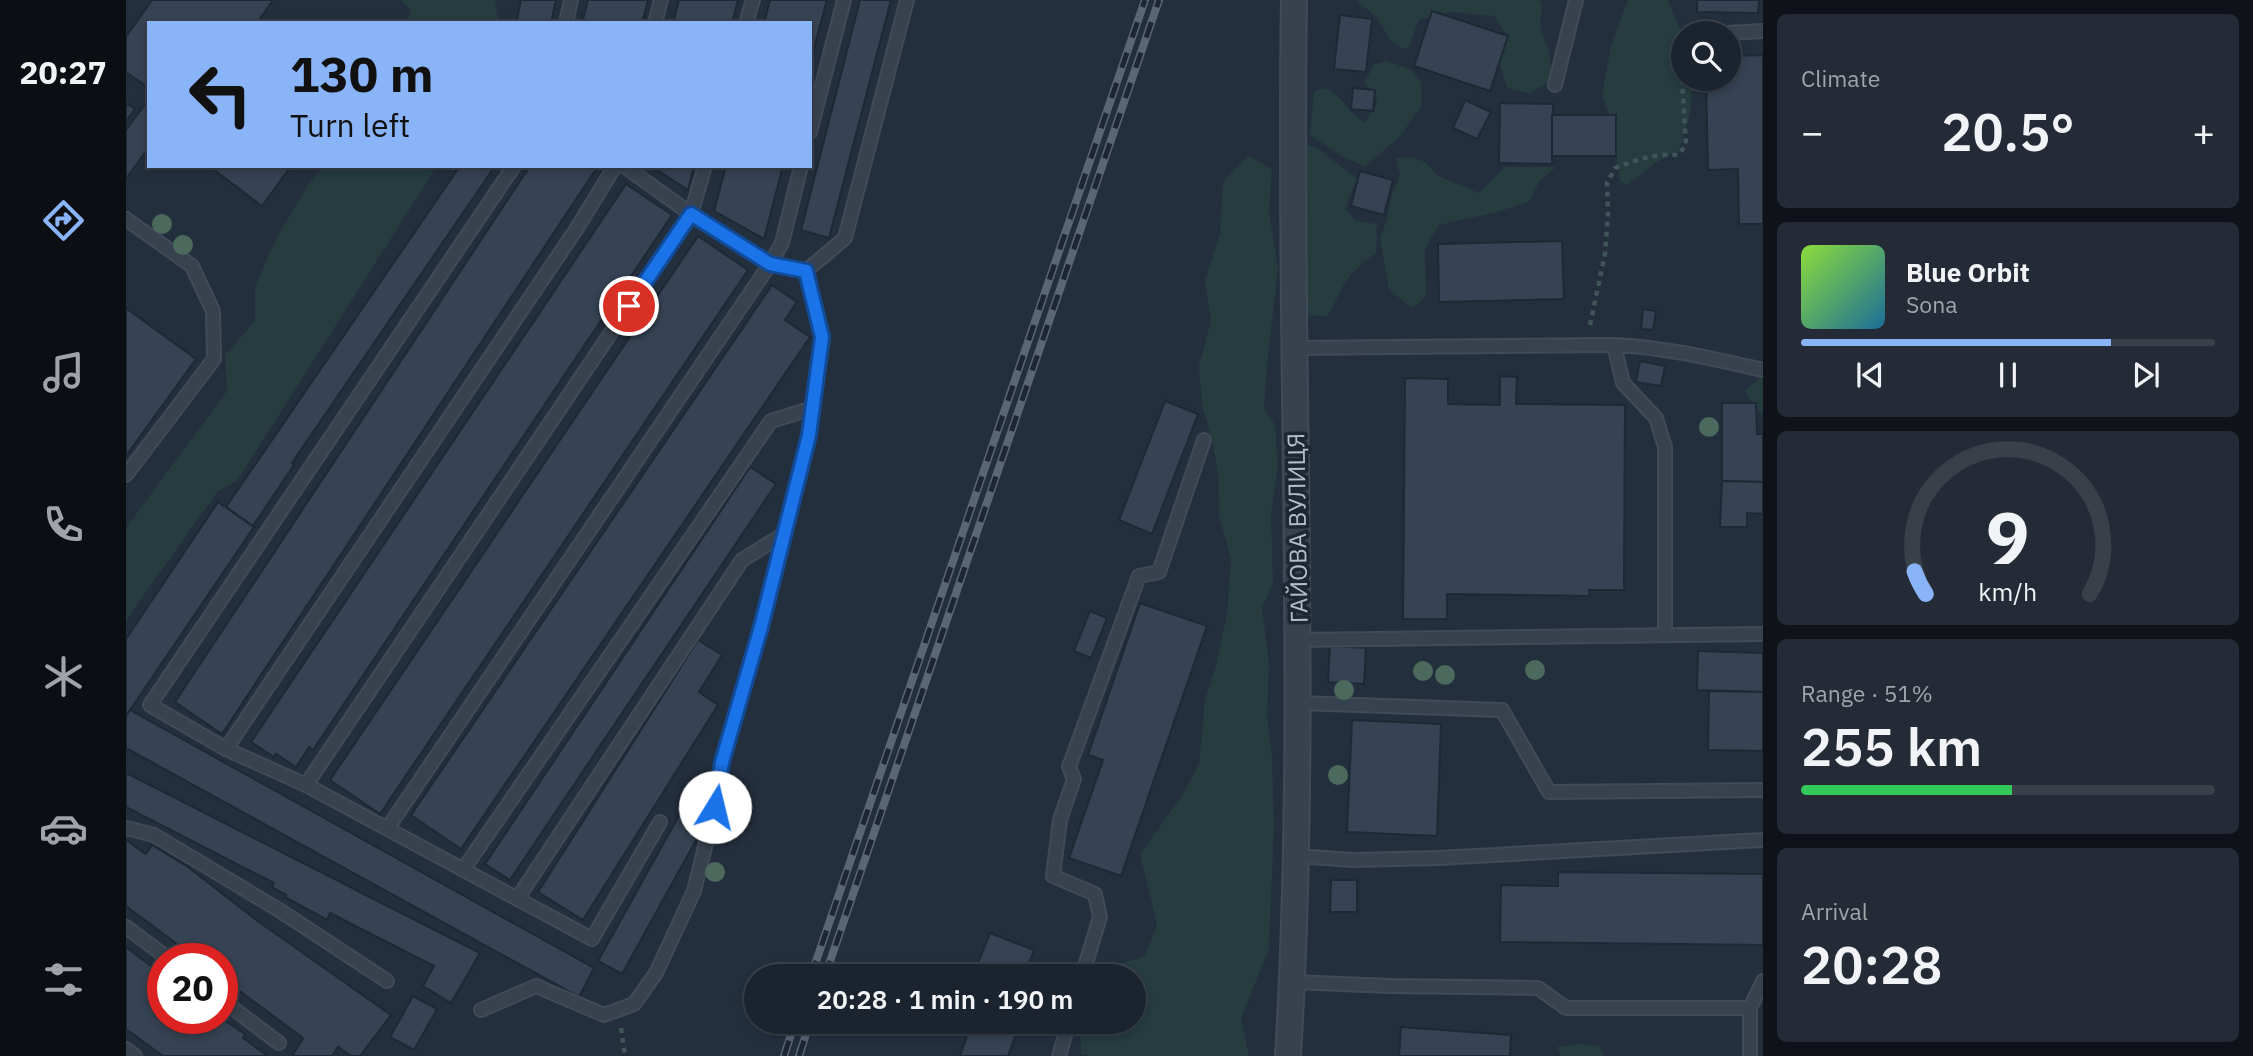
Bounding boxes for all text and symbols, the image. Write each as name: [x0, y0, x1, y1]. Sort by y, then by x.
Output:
map controls: [1671, 21, 1741, 91]
button: search: [1671, 21, 1741, 91]
text: 130 m: [290, 42, 434, 105]
icon: left: [175, 49, 266, 140]
text: 20:27: [19, 51, 107, 93]
text: Climate: [1801, 63, 1880, 93]
text: 20.5°: [1941, 98, 2075, 165]
text: Turn left: [290, 104, 410, 146]
text: −: [1801, 107, 1824, 156]
text: +: [2192, 107, 2215, 156]
icon: directions: [39, 196, 88, 245]
text: Blue Orbit: [1906, 255, 2030, 289]
pin: [599, 276, 659, 336]
icon: arrive: [610, 287, 648, 325]
text: Sona: [1906, 289, 1958, 319]
icon: music: [39, 348, 88, 397]
icon: previous: [1851, 356, 1889, 394]
icon: pause: [1989, 356, 2027, 394]
icon: next: [2127, 356, 2165, 394]
street label: ГАЙОВА ВУЛИЦЯ: [1279, 433, 1315, 623]
text: 9: [1986, 489, 2030, 584]
icon: phone: [39, 500, 88, 549]
text: km/h: [1979, 575, 2037, 608]
icon: climate: [39, 652, 88, 701]
text: Range · 51%: [1801, 678, 1933, 708]
text: 255 km: [1801, 713, 1982, 780]
position arrow: [678, 770, 752, 844]
icon: car: [39, 804, 88, 853]
text: Arrival: [1801, 896, 1868, 926]
text: 20:28: [1801, 931, 1942, 998]
speed limit sign: 20: [147, 943, 238, 1034]
icon: filters: [39, 955, 88, 1004]
text: 20:28 · 1 min · 190 m: [817, 982, 1073, 1016]

